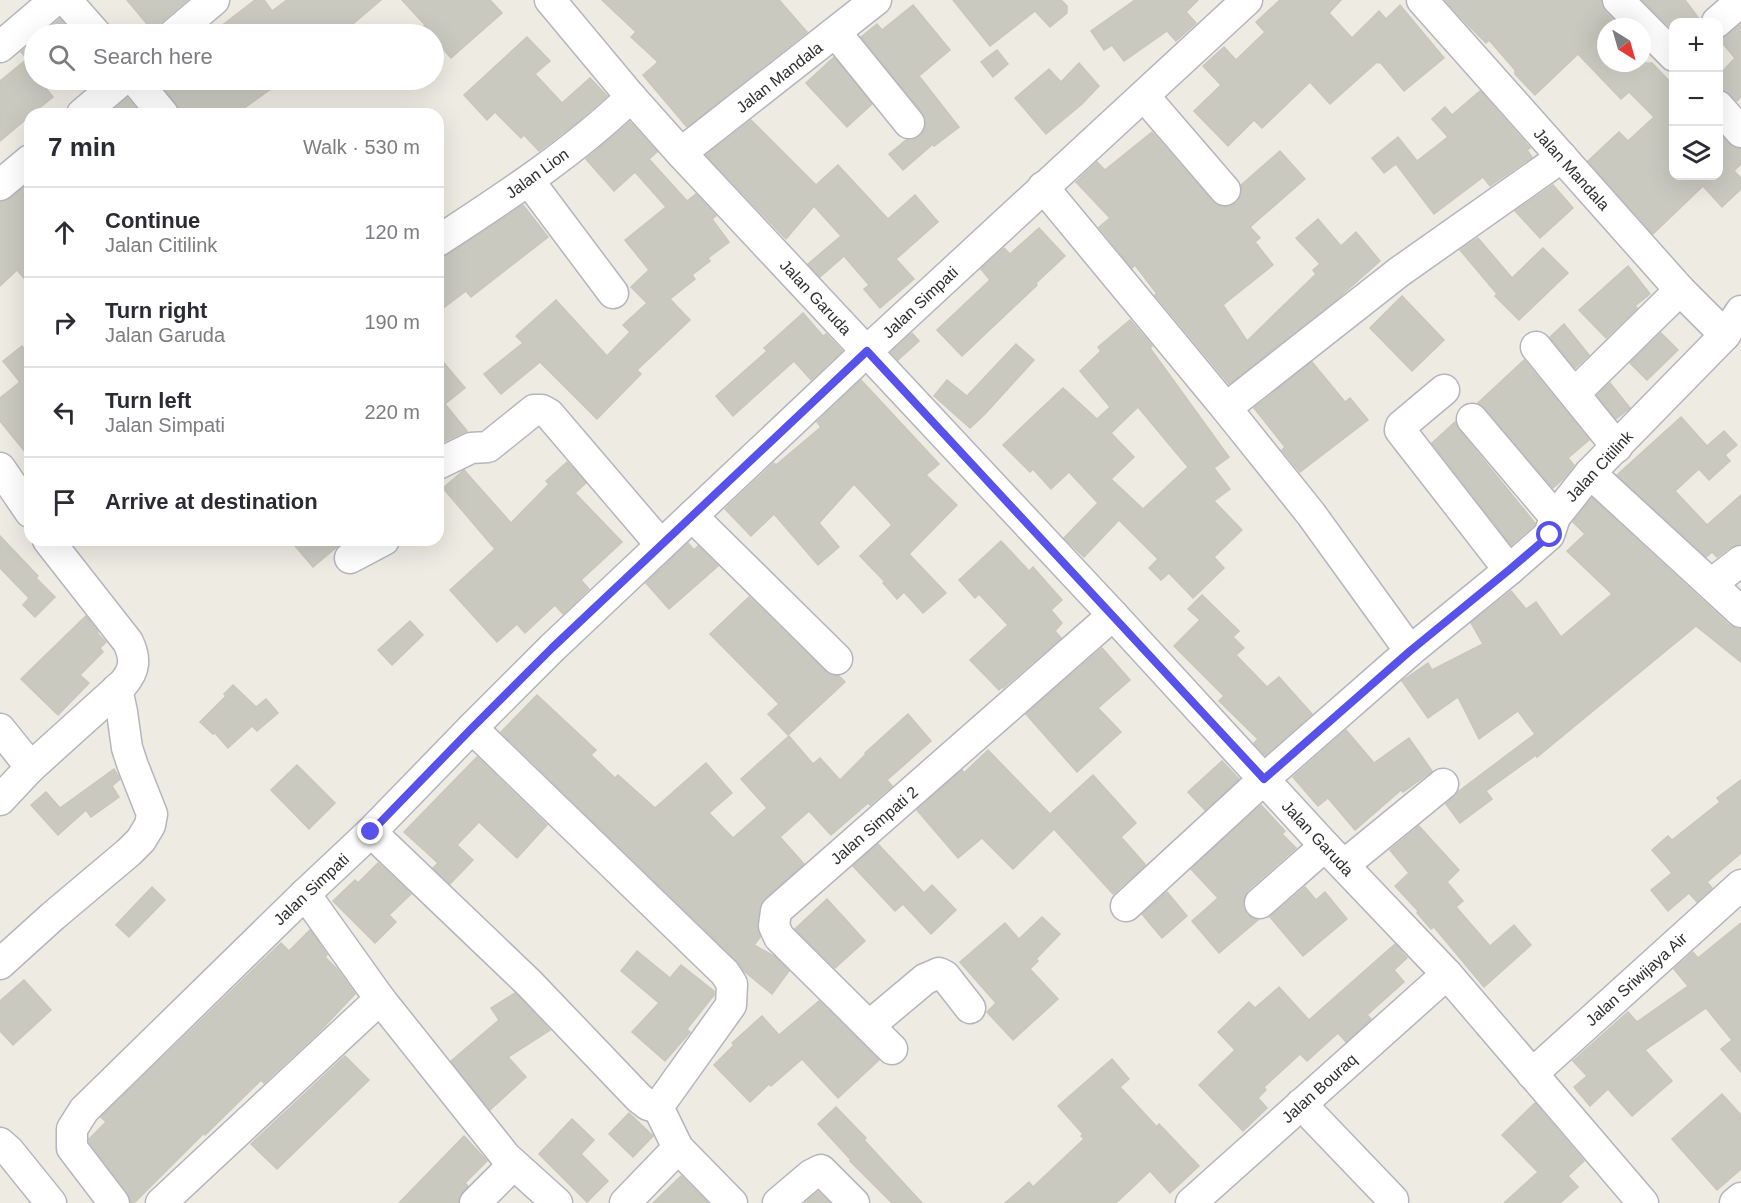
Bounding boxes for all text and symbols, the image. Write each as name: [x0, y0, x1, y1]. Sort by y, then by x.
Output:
north arrow: [1597, 18, 1651, 72]
map controls: [1669, 18, 1723, 180]
button: +: [1669, 18, 1723, 72]
search box: [24, 24, 444, 90]
street label: Jalan Mandala: [733, 39, 826, 116]
icon: search: [45, 41, 78, 74]
text: Search here: [93, 44, 213, 69]
button: −: [1669, 72, 1723, 126]
street label: Jalan Mandala: [1530, 125, 1613, 214]
button: layers: [1669, 126, 1723, 180]
text: 7 min: [48, 132, 116, 162]
text: Walk · 530 m: [303, 136, 420, 158]
street label: Jalan Lion: [503, 145, 572, 202]
text: Continue: [105, 208, 200, 233]
icon: ahead: [48, 216, 81, 249]
text: 120 m: [364, 221, 420, 243]
text: Jalan Citilink: [105, 234, 217, 256]
street label: Jalan Garuda: [777, 256, 855, 338]
street label: Jalan Simpati: [879, 263, 961, 341]
text: Turn right: [105, 298, 207, 323]
icon: right: [48, 306, 81, 339]
text: 190 m: [364, 311, 420, 333]
text: Jalan Garuda: [105, 324, 225, 346]
text: Turn left: [105, 388, 191, 413]
icon: left: [48, 396, 81, 429]
text: 220 m: [364, 401, 420, 423]
text: Jalan Simpati: [105, 414, 225, 436]
street label: Jalan Citilink: [1563, 427, 1637, 505]
icon: arrive: [48, 486, 81, 519]
text: Arrive at destination: [105, 489, 318, 514]
route start: [1536, 521, 1562, 547]
street label: Jalan Simpati 2: [827, 783, 921, 868]
street label: Jalan Garuda: [1279, 797, 1357, 879]
route end: [357, 818, 383, 844]
street label: Jalan Simpati: [270, 850, 352, 928]
street label: Jalan Sriwijaya Air: [1582, 929, 1691, 1029]
street label: Jalan Bouraq: [1279, 1051, 1360, 1126]

